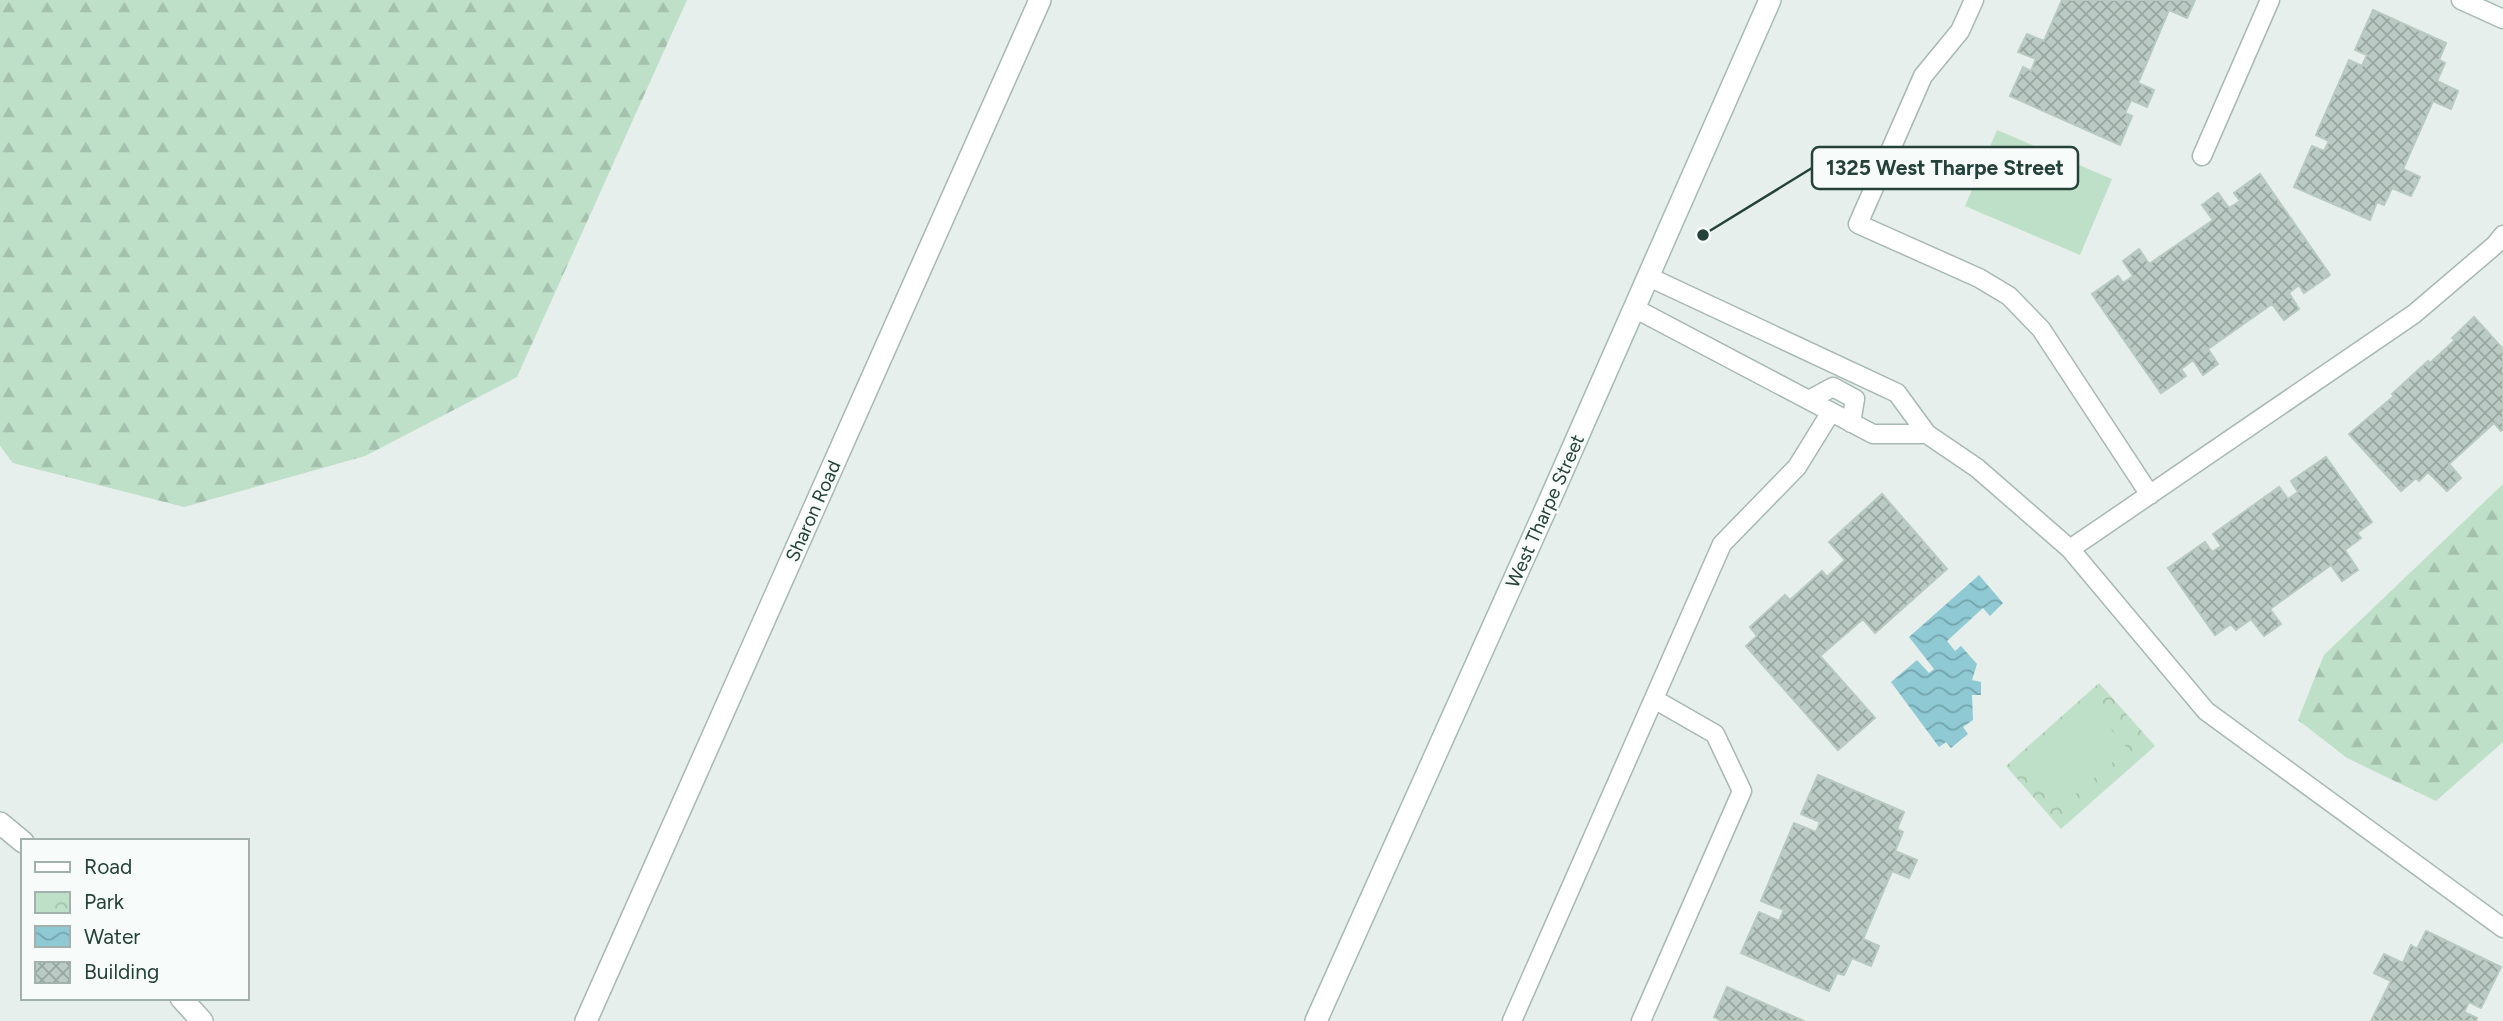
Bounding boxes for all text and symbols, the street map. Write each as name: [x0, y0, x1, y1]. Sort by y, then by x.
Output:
callout: 1325 West Tharpe Street: [1812, 147, 2078, 189]
text: 1325 West Tharpe Street: [1826, 155, 2064, 180]
street label: West Tharpe Street: [1501, 431, 1589, 591]
street label: Sharon Road: [780, 457, 846, 565]
legend: [21, 839, 248, 1000]
text: Road: [84, 854, 132, 879]
text: Park: [84, 889, 125, 914]
text: Water: [84, 924, 140, 949]
text: Building: [84, 959, 159, 984]

